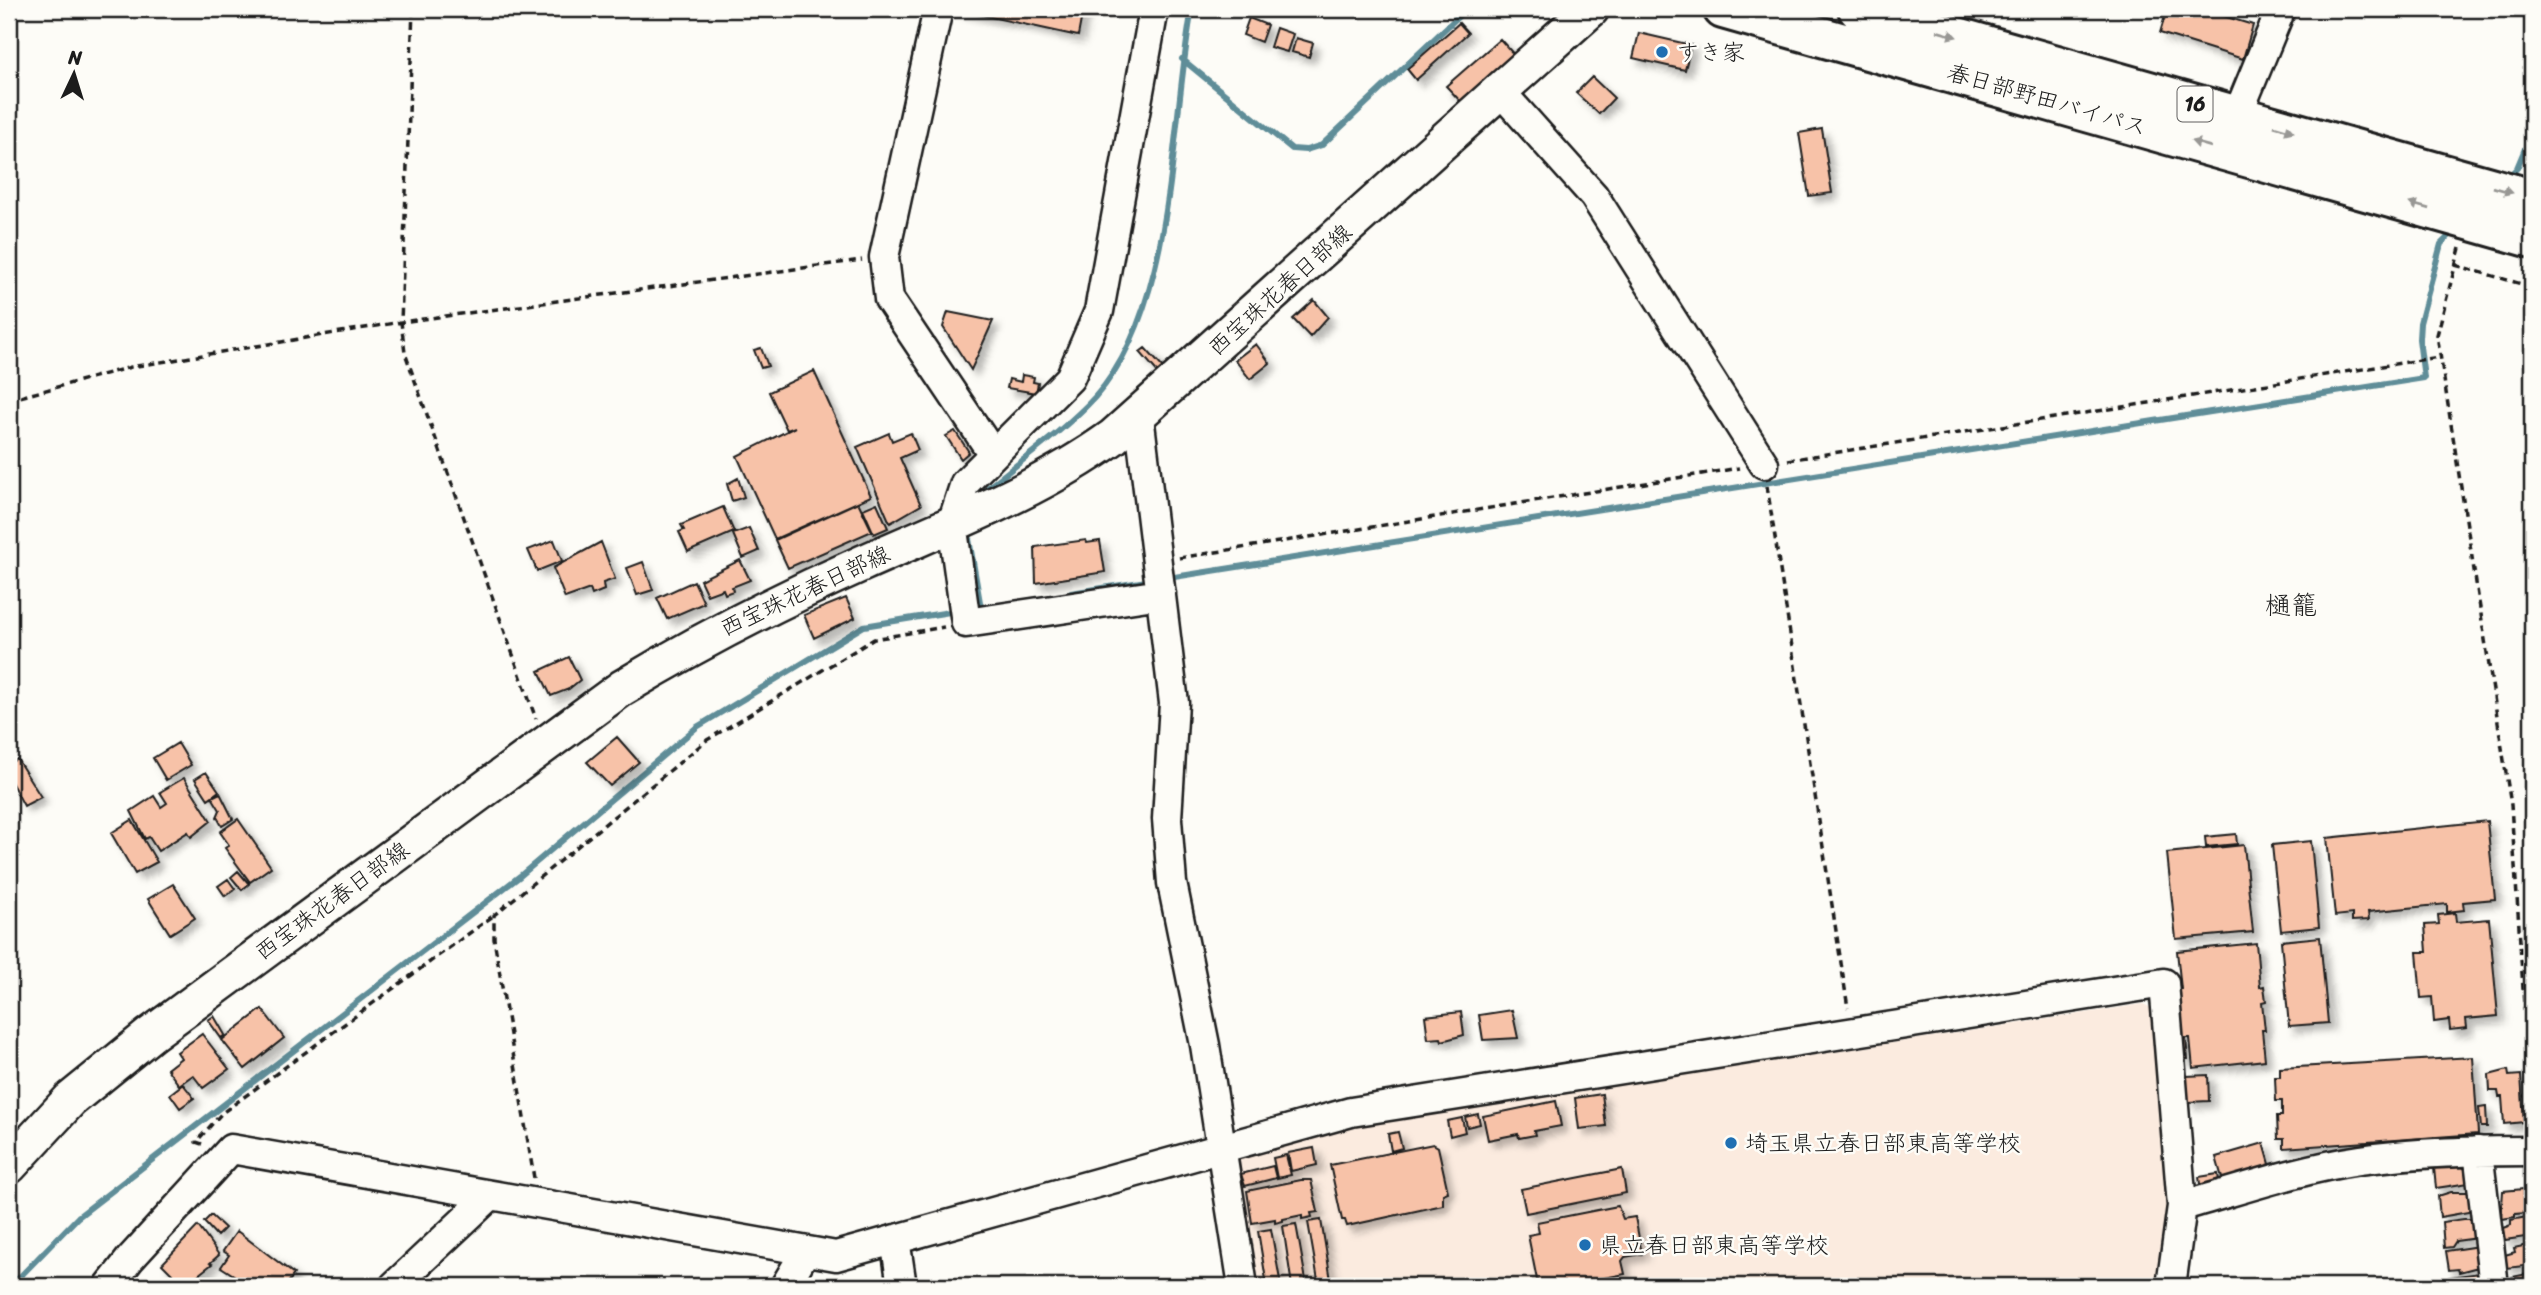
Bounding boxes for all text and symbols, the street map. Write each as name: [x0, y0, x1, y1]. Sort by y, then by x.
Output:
one-way arrow: [1936, 29, 1958, 40]
place label: すき家: [1676, 32, 1745, 73]
north arrow: [38, 38, 108, 108]
text: N: [66, 41, 84, 75]
marker: すき家: [1654, 44, 1670, 60]
street label: 春日部野田バイパス: [1942, 52, 2152, 148]
road number: 16: [2178, 86, 2212, 122]
one-way arrow: [2274, 124, 2295, 134]
one-way arrow: [2189, 138, 2211, 149]
one-way arrow: [2493, 186, 2514, 196]
one-way arrow: [2409, 200, 2430, 210]
street label: 西宝珠花春日部線: [1198, 213, 1362, 367]
street label: 西宝珠花春日部線: [713, 534, 897, 648]
district label: 樋籠: [2265, 582, 2317, 628]
street label: 西宝珠花春日部線: [246, 830, 418, 972]
place label: 埼玉県立春日部東高等学校: [1745, 1123, 2021, 1164]
marker: 埼玉県立春日部東高等学校: [1723, 1135, 1739, 1151]
place label: 県立春日部東高等学校: [1599, 1225, 1829, 1266]
marker: 県立春日部東高等学校: [1577, 1237, 1593, 1253]

